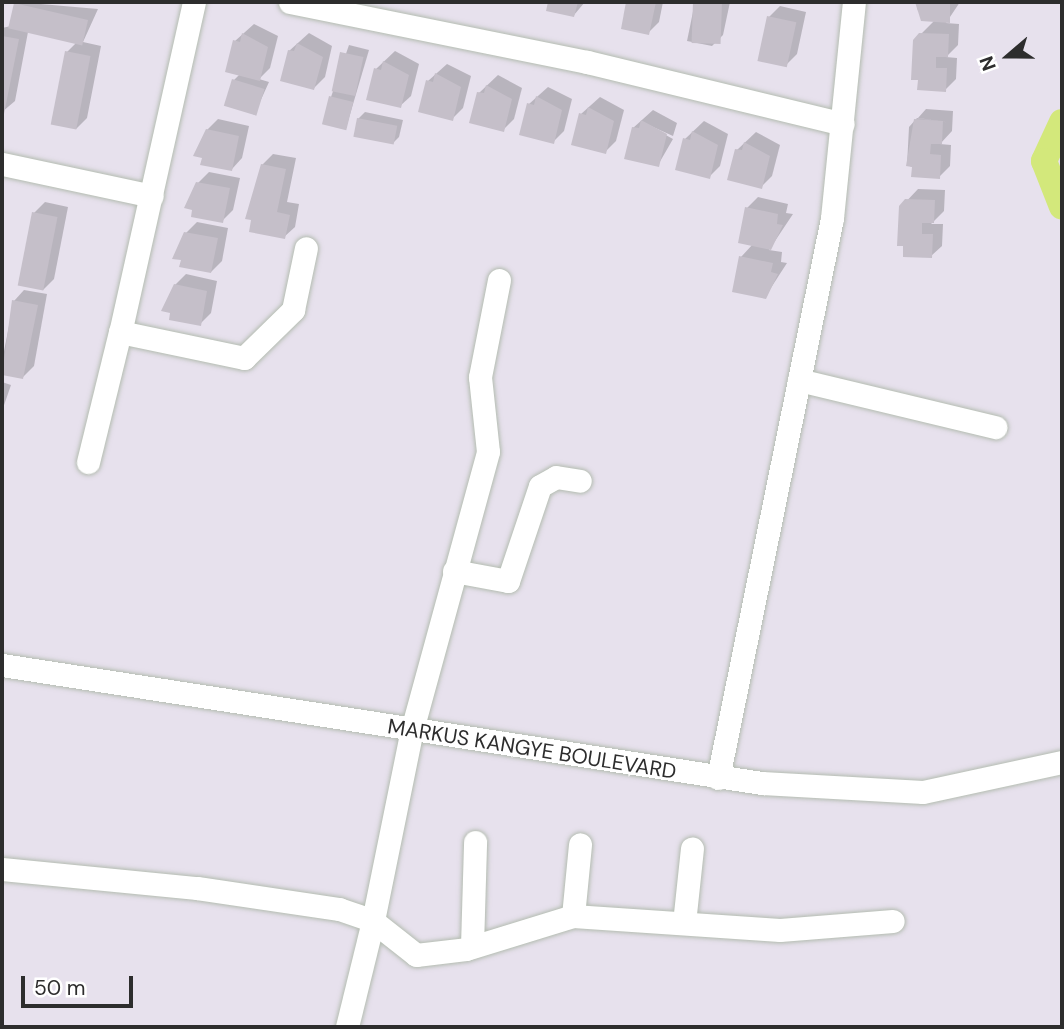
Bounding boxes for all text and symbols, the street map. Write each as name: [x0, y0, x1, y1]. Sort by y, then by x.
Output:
north arrow: [973, 21, 1043, 91]
text: N: [974, 53, 1002, 74]
street label: MARKUS KANGYE BOULEVARD: [386, 714, 678, 784]
scale bar: [24, 962, 136, 1006]
text: 50 m: [34, 974, 85, 1002]

